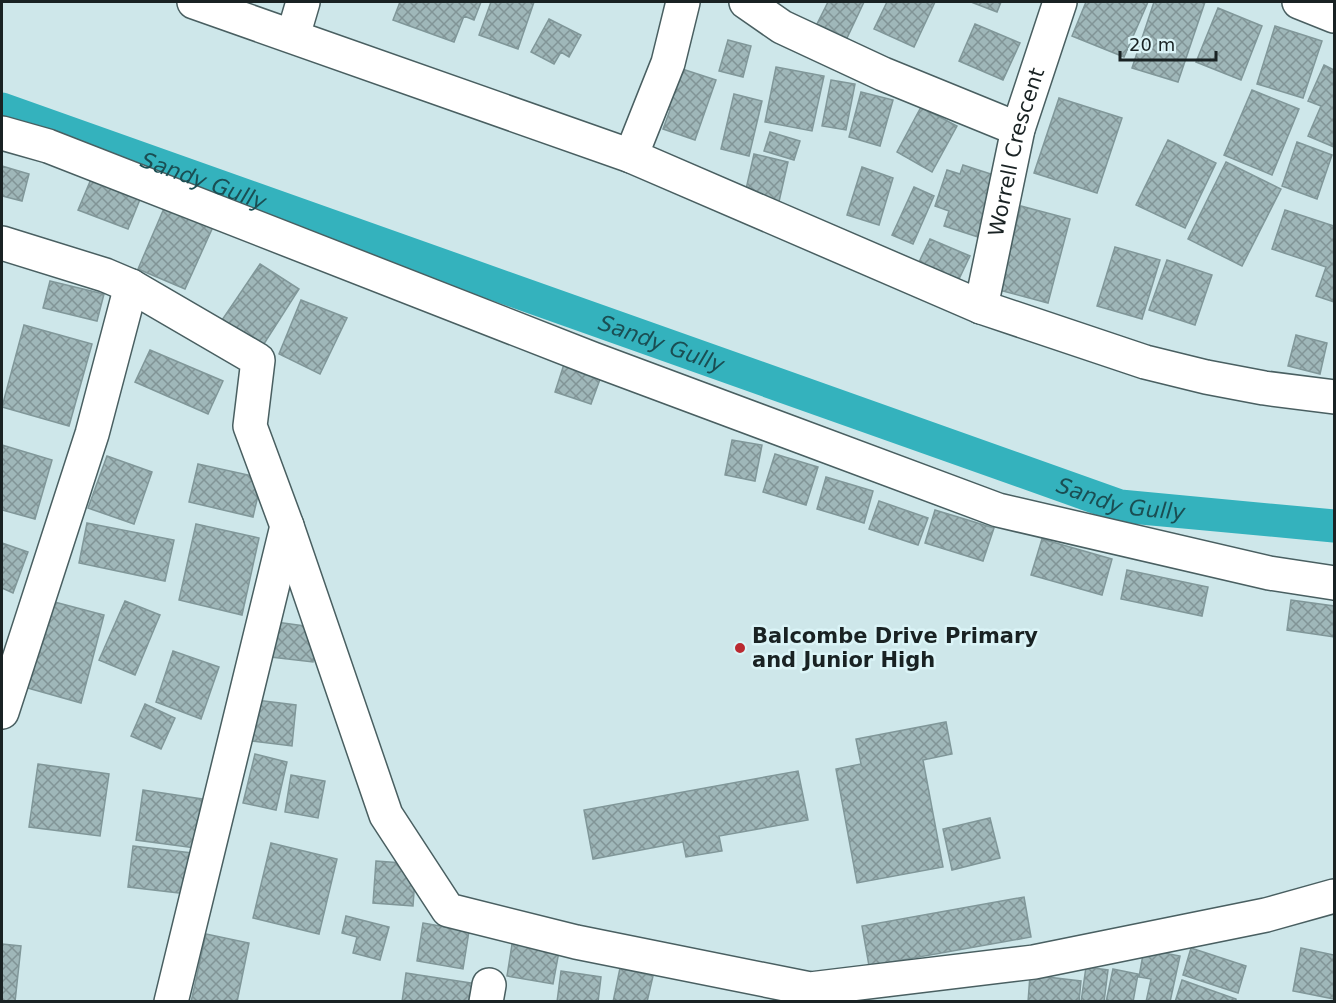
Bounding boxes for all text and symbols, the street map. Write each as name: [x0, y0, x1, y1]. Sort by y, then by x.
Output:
scale bar: [1120, 24, 1216, 62]
text: 20 m: [1129, 34, 1175, 55]
street label: Worrell Crescent: [984, 65, 1049, 238]
water label: Sandy Gully: [137, 147, 271, 215]
water label: Sandy Gully: [595, 310, 729, 378]
water label: Sandy Gully: [1053, 473, 1187, 525]
place label: Balcombe Drive Primary and Junior High: [752, 624, 1038, 672]
marker: Balcombe Drive Primary and Junior High: [733, 641, 747, 655]

